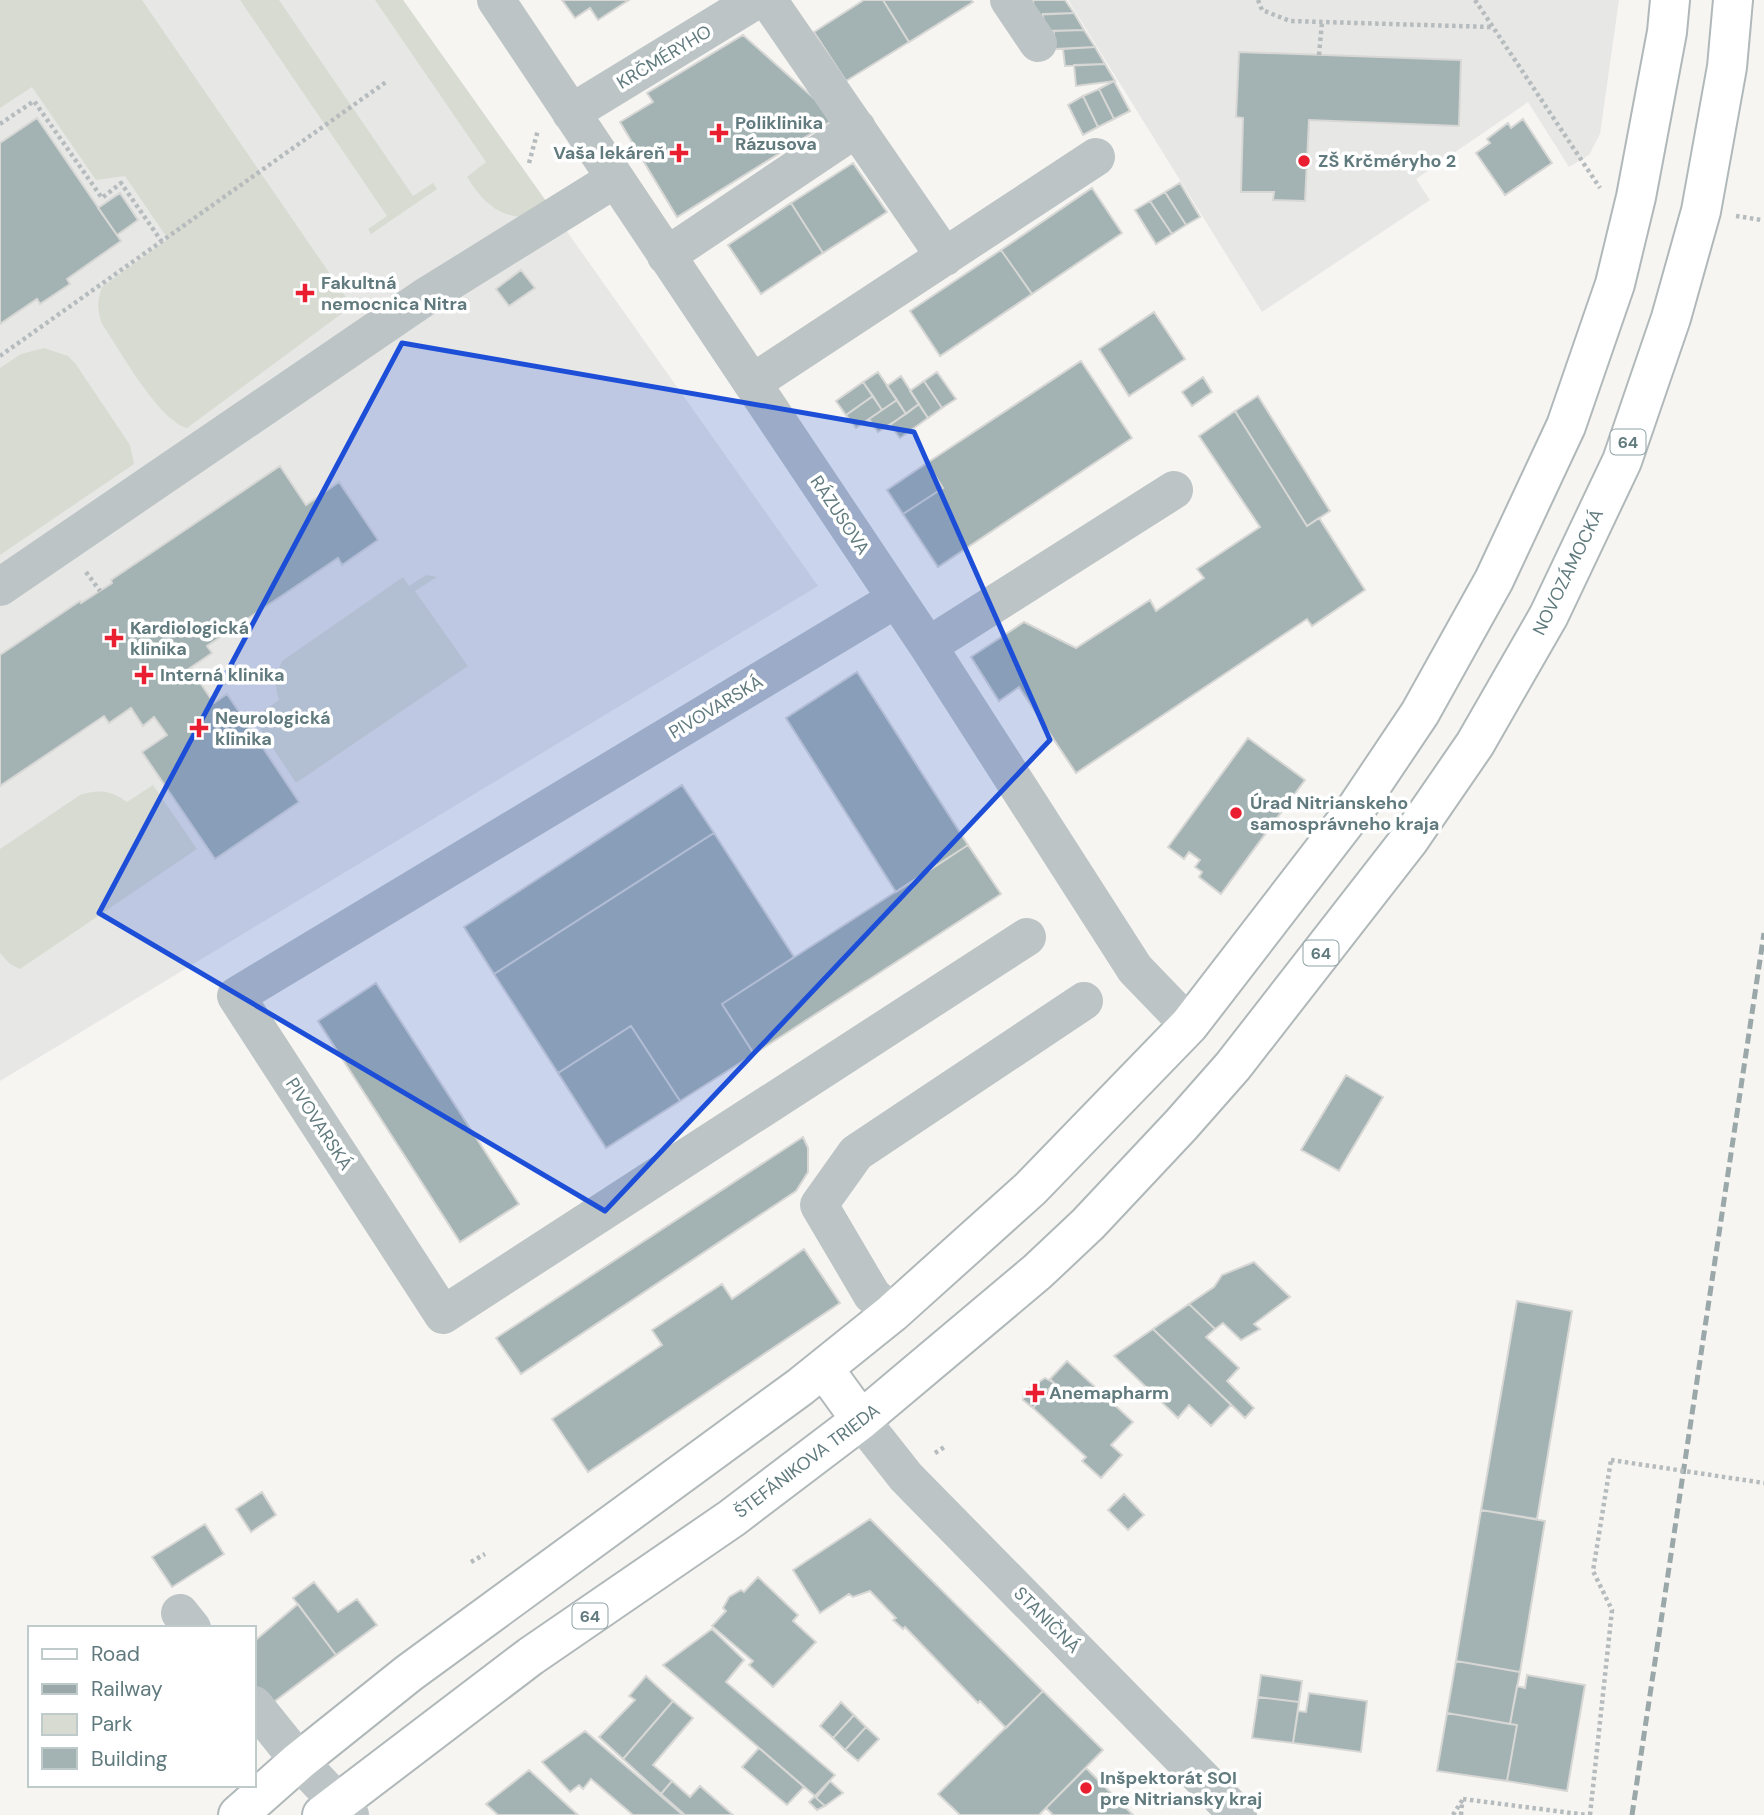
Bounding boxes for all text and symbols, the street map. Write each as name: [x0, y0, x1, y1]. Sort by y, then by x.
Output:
street label: KRČMÉRYHO: [612, 19, 716, 95]
place label: Poliklinika Rázusova: [735, 111, 823, 156]
marker: Poliklinika Rázusova: [709, 123, 729, 143]
place label: Vaša lekáreň: [553, 141, 665, 165]
marker: Vaša lekáreň: [671, 145, 687, 161]
place label: ZŠ Krčméryho 2: [1318, 149, 1456, 173]
marker: ZŠ Krčméryho 2: [1296, 153, 1312, 169]
place label: Fakultná nemocnica Nitra: [321, 271, 467, 316]
marker: Fakultná nemocnica Nitra: [295, 283, 315, 303]
road number: 64: [1610, 430, 1646, 454]
street label: RÁZUSOVA: [805, 471, 875, 559]
street label: NOVOZÁMOCKÁ: [1527, 505, 1609, 639]
place label: Kardiologická klinika: [130, 616, 249, 661]
marker: Kardiologická klinika: [104, 628, 124, 648]
place label: Interná klinika: [160, 663, 284, 687]
marker: Interná klinika: [134, 665, 154, 685]
street label: PIVOVARSKÁ: [665, 670, 767, 744]
place label: Neurologická klinika: [215, 706, 331, 751]
marker: Neurologická klinika: [189, 718, 209, 738]
place label: Úrad Nitrianskeho samosprávneho kraja: [1250, 791, 1439, 836]
marker: Úrad Nitrianskeho samosprávneho kraja: [1228, 805, 1244, 821]
road number: 64: [1304, 940, 1338, 965]
street label: PIVOVARSKÁ: [280, 1073, 358, 1175]
place label: Anemapharm: [1049, 1381, 1169, 1405]
marker: Anemapharm: [1027, 1385, 1043, 1401]
street label: ŠTEFÁNIKOVA TRIEDA: [729, 1398, 885, 1524]
street label: STANIČNÁ: [1009, 1582, 1085, 1658]
road number: 64: [572, 1604, 608, 1628]
legend: [28, 1626, 256, 1787]
text: Road: [91, 1640, 140, 1668]
text: Railway: [91, 1675, 163, 1703]
text: Park: [91, 1710, 133, 1738]
text: Building: [91, 1745, 168, 1773]
place label: Inšpektorát SOI pre Nitriansky kraj: [1100, 1766, 1262, 1811]
marker: Inšpektorát SOI pre Nitriansky kraj: [1078, 1780, 1094, 1796]

